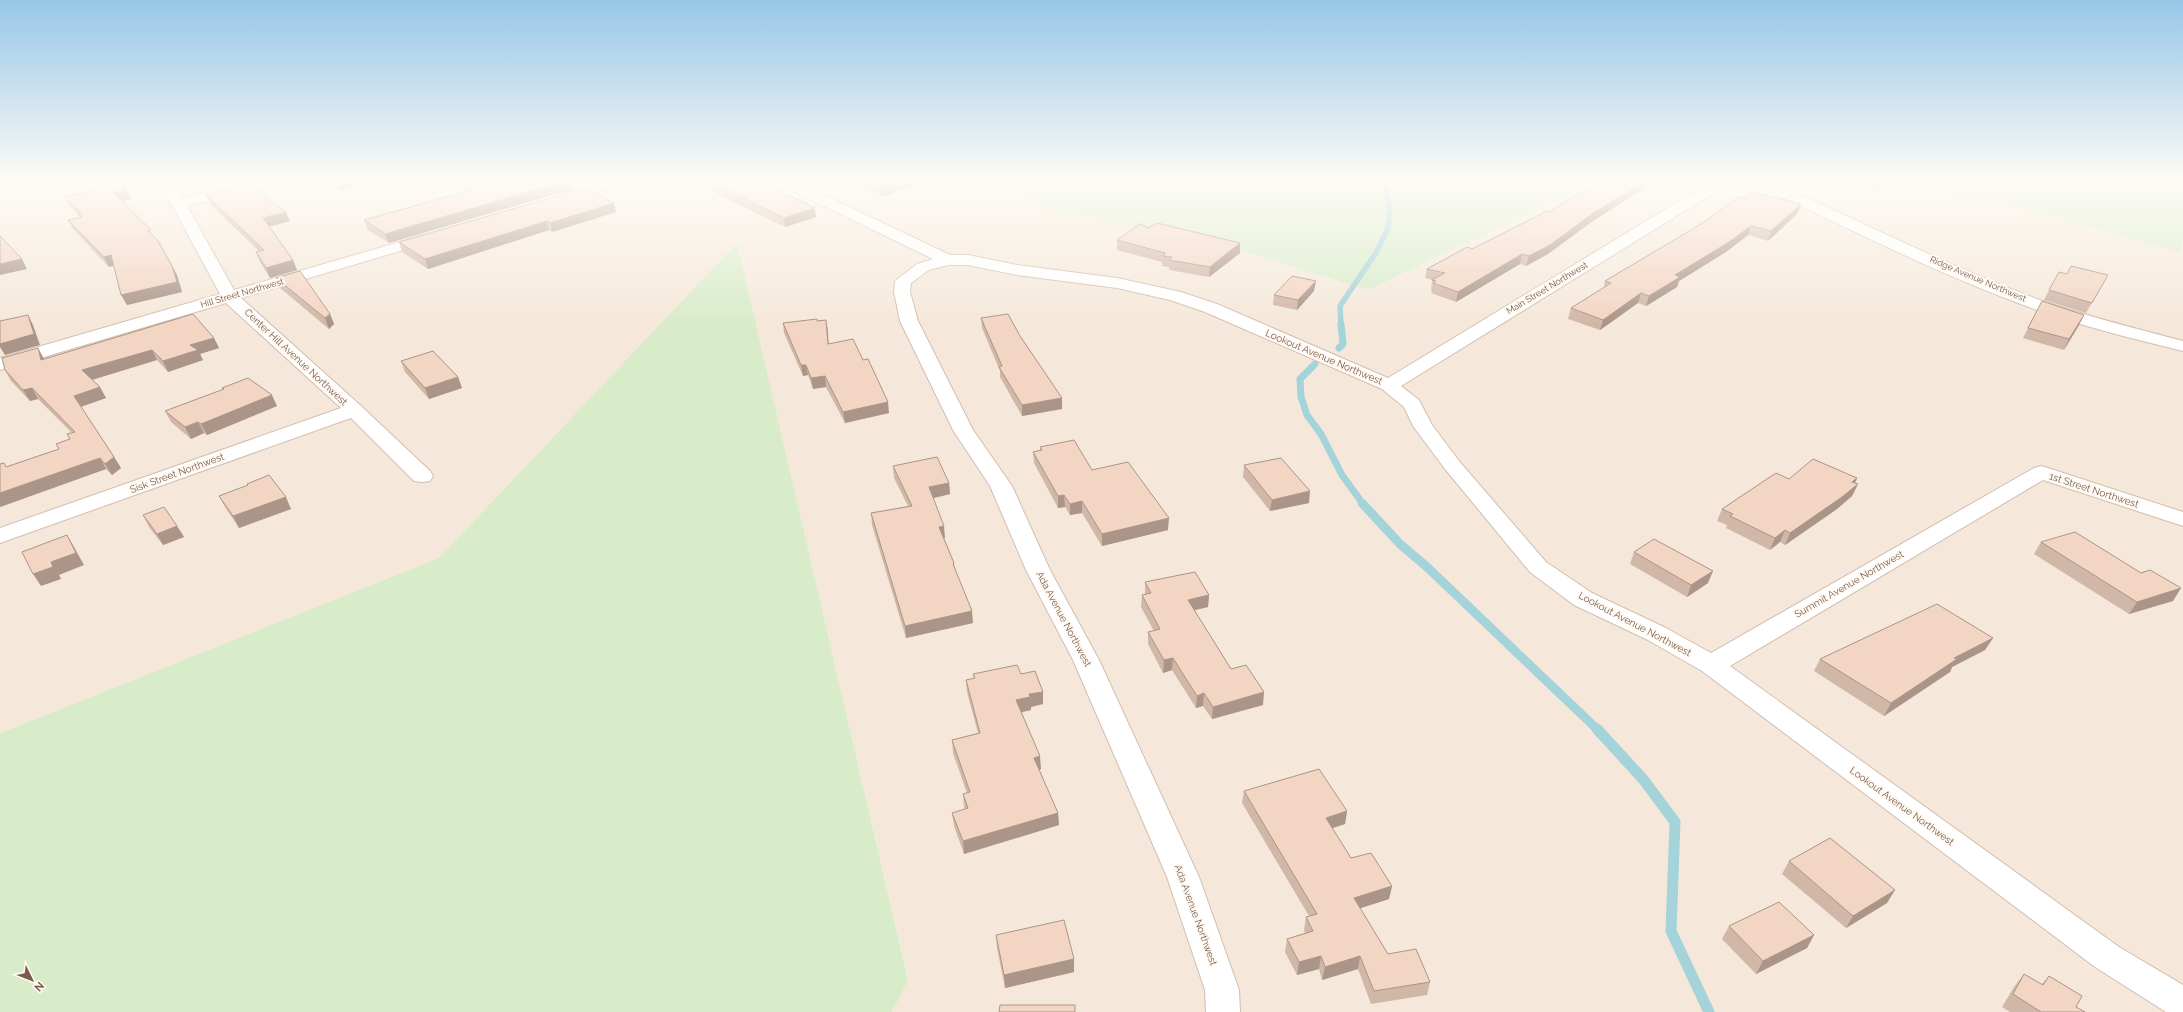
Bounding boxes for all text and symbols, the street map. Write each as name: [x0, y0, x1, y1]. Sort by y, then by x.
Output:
street label: Ridge Avenue Northwest: [1928, 254, 2028, 304]
street label: Main Street Northwest: [1505, 260, 1589, 316]
street label: Hill Street Northwest: [199, 276, 285, 310]
street label: Center Hill Avenue Northwest: [242, 307, 350, 408]
street label: Lookout Avenue Northwest: [1264, 327, 1385, 387]
street label: Sisk Street Northwest: [128, 451, 226, 495]
street label: 1st Street Northwest: [2048, 470, 2141, 510]
street label: Summit Avenue Northwest: [1793, 548, 1906, 620]
street label: Ada Avenue Northwest: [1034, 569, 1094, 669]
street label: Lookout Avenue Northwest: [1577, 590, 1694, 659]
street label: Lookout Avenue Northwest: [1848, 765, 1957, 848]
street label: Ada Avenue Northwest: [1173, 863, 1220, 967]
north arrow: [12, 960, 52, 1000]
text: N: [31, 979, 47, 994]

